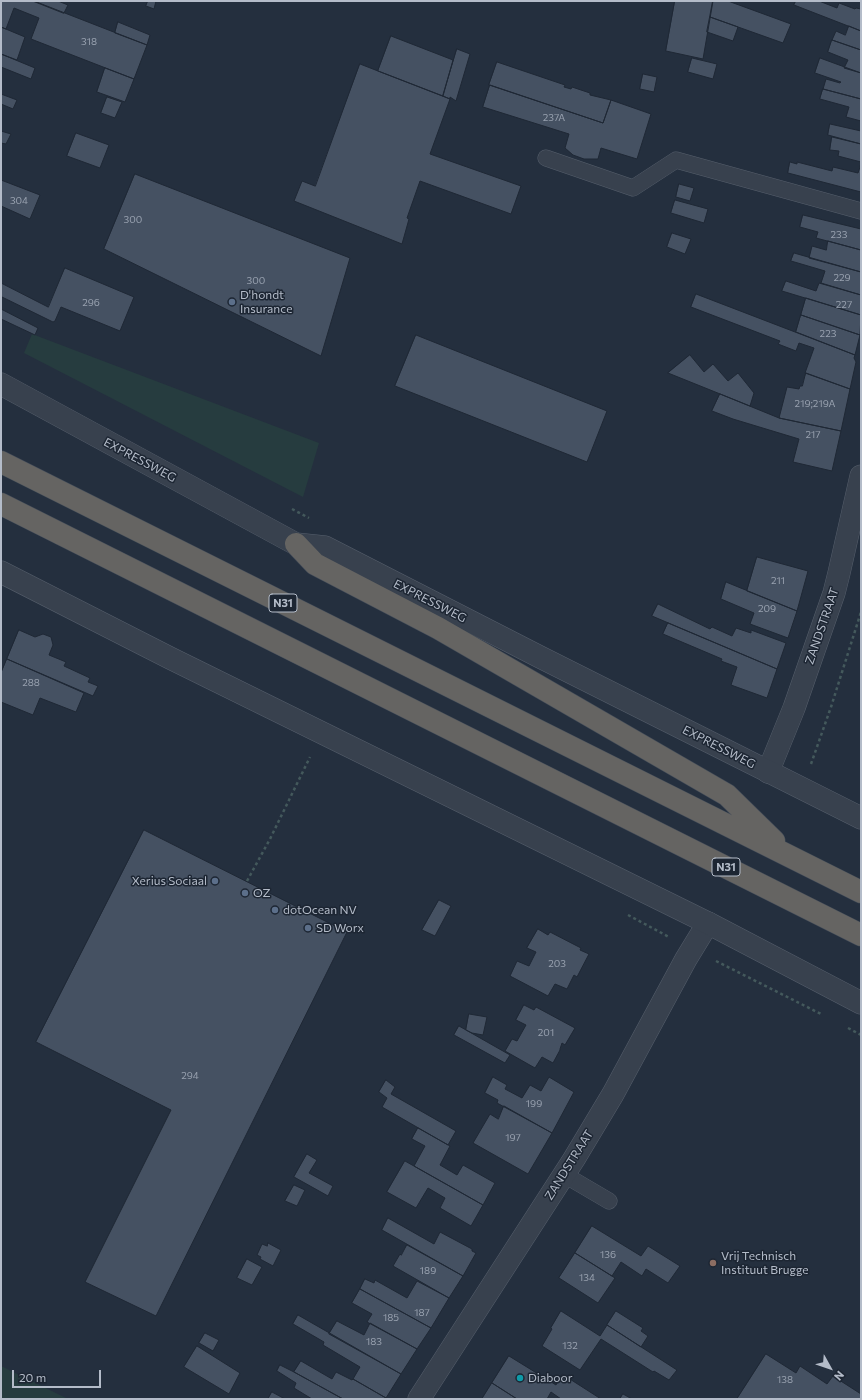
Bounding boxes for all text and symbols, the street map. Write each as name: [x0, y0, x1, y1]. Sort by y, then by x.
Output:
house number: 318: [81, 36, 97, 48]
house number: 237A: [543, 112, 565, 124]
house number: 304: [10, 195, 28, 207]
house number: 300: [124, 214, 142, 226]
house number: 233: [831, 229, 847, 241]
house number: 229: [833, 272, 851, 284]
house number: 300: [247, 275, 265, 287]
place label: D'hondt Insurance: [240, 288, 292, 316]
house number: 296: [82, 297, 100, 309]
marker: D'hondt Insurance: [227, 297, 237, 307]
house number: 227: [836, 299, 852, 311]
house number: 223: [820, 328, 836, 340]
house number: 219;219A: [795, 398, 835, 410]
house number: 217: [805, 429, 821, 441]
street label: EXPRESSWEG: [101, 435, 179, 485]
house number: 211: [771, 575, 785, 587]
street label: EXPRESSWEG: [391, 576, 469, 626]
street label: ZANDSTRAAT: [802, 586, 842, 666]
road number: N31: [269, 594, 297, 612]
house number: 209: [758, 603, 776, 615]
house number: 288: [22, 677, 40, 689]
street label: EXPRESSWEG: [680, 722, 758, 772]
road number: N31: [712, 858, 740, 876]
place label: Xerius Sociaal: [132, 874, 207, 888]
marker: Xerius Sociaal: [210, 876, 220, 886]
place label: OZ: [253, 886, 271, 900]
marker: OZ: [240, 888, 250, 898]
place label: dotOcean NV: [283, 903, 357, 917]
marker: dotOcean NV: [270, 905, 280, 915]
place label: SD Worx: [316, 921, 364, 935]
marker: SD Worx: [303, 923, 313, 933]
house number: 203: [548, 958, 566, 970]
house number: 201: [538, 1027, 554, 1039]
house number: 294: [181, 1070, 199, 1082]
house number: 199: [526, 1098, 542, 1110]
street label: ZANDSTRAAT: [542, 1127, 596, 1203]
house number: 197: [505, 1132, 521, 1144]
house number: 136: [600, 1249, 616, 1261]
place label: Vrij Technisch Instituut Brugge: [721, 1249, 809, 1277]
marker: Vrij Technisch Instituut Brugge: [708, 1258, 718, 1268]
house number: 189: [420, 1265, 436, 1277]
house number: 134: [579, 1272, 595, 1284]
house number: 187: [414, 1307, 430, 1319]
house number: 185: [383, 1312, 399, 1324]
house number: 183: [366, 1336, 382, 1348]
house number: 132: [562, 1340, 578, 1352]
north arrow: [810, 1348, 850, 1388]
scale bar: [14, 1362, 103, 1388]
text: N: [832, 1369, 847, 1383]
text: 20 m: [19, 1370, 46, 1384]
place label: Diaboor: [528, 1371, 572, 1385]
marker: Diaboor: [515, 1373, 525, 1383]
house number: 138: [777, 1374, 793, 1386]

